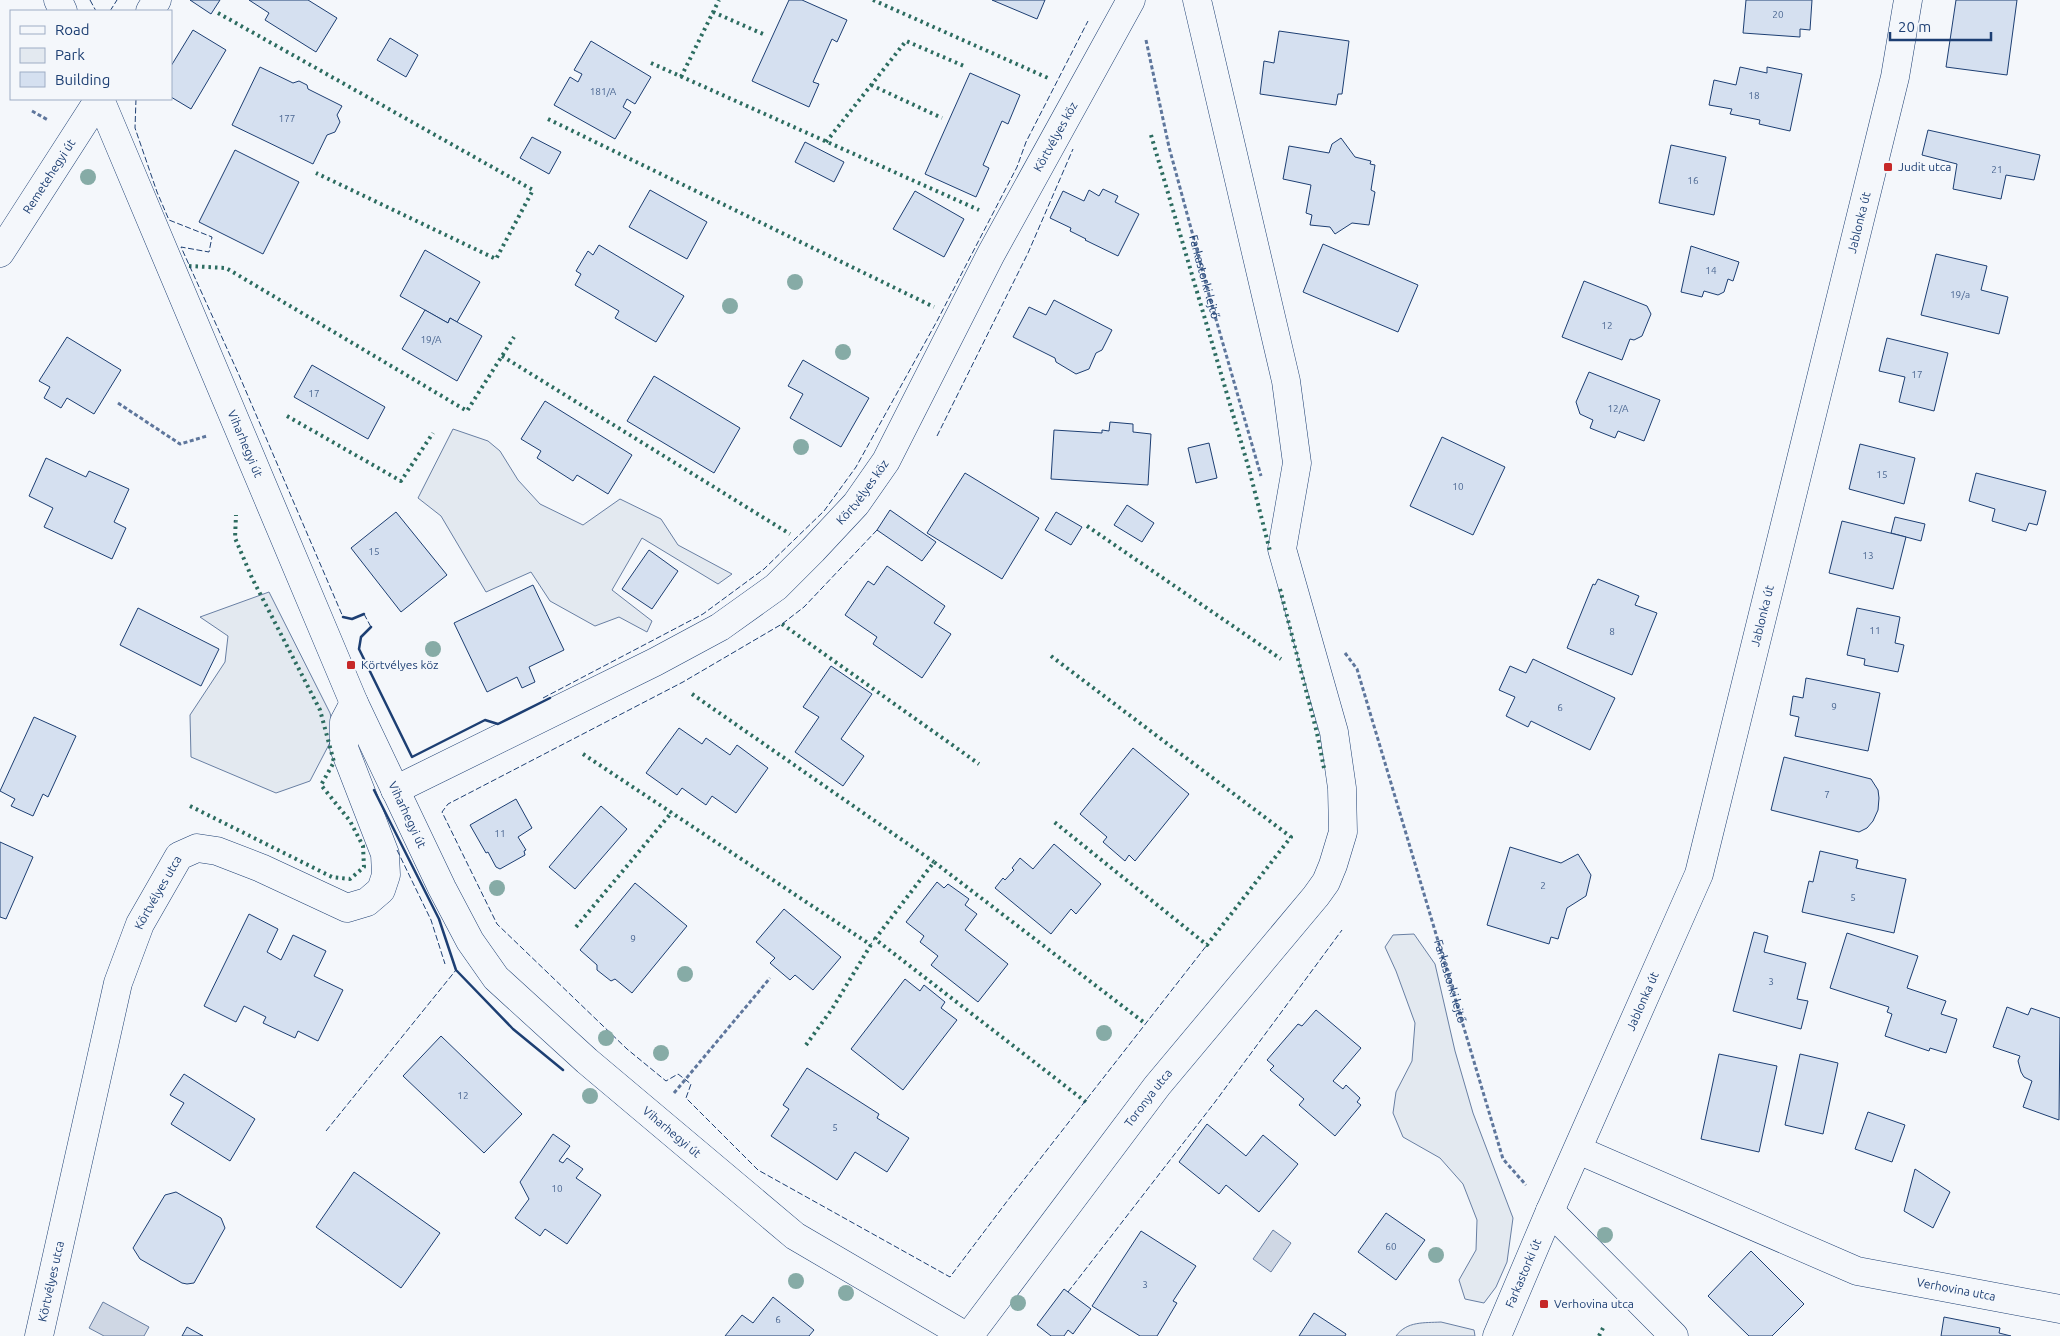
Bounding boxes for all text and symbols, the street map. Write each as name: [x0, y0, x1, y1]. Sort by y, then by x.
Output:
house number: 20: [1772, 9, 1784, 20]
legend: [10, 10, 172, 100]
scale bar: [1890, 10, 1991, 42]
text: 20 m: [1898, 18, 1931, 35]
text: Road: [55, 21, 90, 38]
text: Park: [55, 46, 85, 63]
text: Building: [55, 71, 110, 88]
house number: 181/A: [590, 86, 617, 97]
house number: 18: [1748, 90, 1760, 101]
street label: Körtvélyes köz: [1031, 99, 1080, 174]
house number: 177: [279, 113, 295, 124]
street label: Remetehegyi út: [20, 136, 78, 216]
place label: Judit utca: [1898, 160, 1951, 173]
marker: Judit utca: [1882, 161, 1894, 173]
house number: 21: [1991, 164, 2003, 175]
house number: 16: [1687, 175, 1699, 186]
street label: Jablonka út: [1845, 190, 1873, 255]
street label: Farkastorki lejtő: [1187, 233, 1222, 320]
house number: 14: [1705, 265, 1717, 276]
house number: 19/a: [1950, 289, 1970, 300]
house number: 12: [1601, 320, 1613, 331]
house number: 19/A: [420, 334, 442, 345]
house number: 17: [1911, 369, 1923, 380]
house number: 17: [308, 388, 320, 399]
house number: 12/A: [1607, 403, 1629, 414]
street label: Viharhegyi út: [226, 408, 265, 480]
street label: Körtvélyes köz: [833, 457, 891, 527]
house number: 15: [1876, 469, 1888, 480]
house number: 10: [1452, 481, 1464, 492]
house number: 15: [368, 546, 380, 557]
house number: 13: [1862, 550, 1874, 561]
street label: Jablonka út: [1748, 584, 1776, 648]
house number: 11: [1869, 625, 1881, 636]
house number: 8: [1609, 626, 1615, 637]
place label: Körtvélyes köz: [361, 658, 439, 671]
marker: Körtvélyes köz: [345, 659, 357, 671]
house number: 9: [1831, 701, 1837, 712]
house number: 6: [1557, 702, 1563, 713]
street label: Viharhegyi út: [386, 779, 429, 850]
house number: 7: [1824, 789, 1830, 800]
house number: 11: [494, 828, 506, 839]
street label: Körtvélyes utca: [132, 853, 184, 931]
house number: 2: [1540, 880, 1546, 891]
house number: 5: [1850, 892, 1856, 903]
house number: 9: [630, 933, 636, 944]
street label: Farkastorki lejtő: [1432, 938, 1469, 1025]
street label: Jablonka út: [1624, 970, 1661, 1032]
house number: 3: [1768, 976, 1774, 987]
street label: Toronya utca: [1122, 1066, 1174, 1129]
house number: 12: [457, 1090, 469, 1101]
street label: Viharhegyi út: [640, 1104, 704, 1160]
house number: 5: [832, 1122, 838, 1133]
house number: 10: [551, 1183, 563, 1194]
street label: Farkastorki út: [1503, 1236, 1544, 1310]
street label: Körtvélyes utca: [35, 1239, 66, 1323]
house number: 60: [1385, 1241, 1397, 1252]
street label: Verhovina utca: [1916, 1275, 1997, 1303]
house number: 3: [1142, 1279, 1148, 1290]
place label: Verhovina utca: [1554, 1297, 1634, 1310]
marker: Verhovina utca: [1538, 1298, 1550, 1310]
house number: 6: [775, 1314, 781, 1325]

